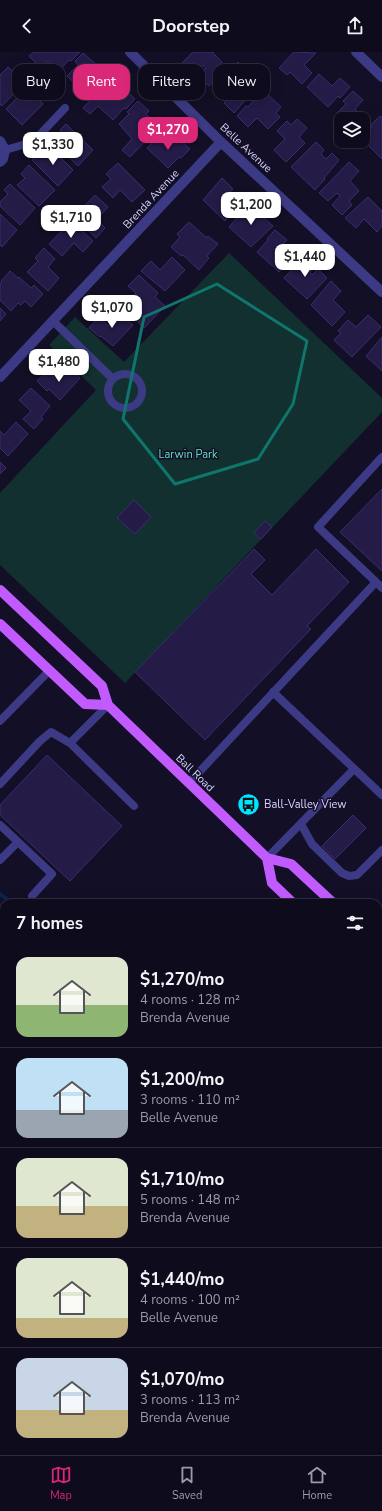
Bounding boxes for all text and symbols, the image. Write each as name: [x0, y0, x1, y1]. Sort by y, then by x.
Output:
text: Doorstep: [152, 14, 230, 38]
icon: back: [16, 15, 38, 37]
icon: share: [344, 15, 366, 37]
chip: Buy: [12, 64, 65, 100]
chip: Rent: [73, 64, 130, 100]
chip: Filters: [138, 64, 205, 100]
chip: New: [213, 64, 270, 100]
map controls: [334, 112, 370, 148]
button: layers: [334, 112, 370, 148]
pin: $1,270: [135, 117, 201, 151]
street label: Belle Avenue: [217, 120, 275, 176]
text: $1,270: [147, 121, 189, 139]
pin: $1,330: [20, 132, 86, 166]
text: $1,330: [32, 136, 74, 154]
street label: Brenda Avenue: [120, 166, 182, 232]
pin: $1,200: [218, 192, 284, 226]
text: $1,200: [230, 196, 272, 214]
pin: $1,710: [38, 205, 104, 239]
text: $1,710: [50, 209, 92, 227]
pin: $1,440: [272, 244, 338, 278]
text: $1,440: [284, 248, 326, 266]
pin: $1,070: [79, 295, 145, 329]
text: $1,070: [91, 299, 133, 317]
pin: $1,480: [26, 349, 92, 383]
text: $1,480: [38, 353, 80, 371]
park label: Larwin Park: [159, 447, 218, 462]
street label: Ball Road: [172, 751, 218, 795]
bus stop icon: Ball-Valley View: [236, 791, 262, 817]
place label: Ball-Valley View: [264, 797, 347, 812]
text: 7 homes: [16, 912, 83, 935]
icon: filters: [344, 912, 366, 934]
text: $1,270/mo: [140, 968, 224, 991]
icon: home: [48, 973, 96, 1021]
text: 4 rooms · 128 m²: [140, 991, 240, 1009]
text: Brenda Avenue: [140, 1009, 230, 1027]
text: $1,200/mo: [140, 1068, 224, 1091]
icon: home: [48, 1074, 96, 1122]
text: 3 rooms · 110 m²: [140, 1091, 240, 1109]
text: Belle Avenue: [140, 1109, 218, 1127]
text: $1,710/mo: [140, 1168, 224, 1191]
icon: home: [48, 1174, 96, 1222]
text: 5 rooms · 148 m²: [140, 1191, 240, 1209]
text: Brenda Avenue: [140, 1209, 230, 1227]
text: $1,440/mo: [140, 1268, 224, 1291]
icon: home: [48, 1274, 96, 1322]
text: 4 rooms · 100 m²: [140, 1291, 240, 1309]
text: Belle Avenue: [140, 1309, 218, 1327]
text: $1,070/mo: [140, 1368, 224, 1391]
icon: home: [48, 1374, 96, 1422]
text: 3 rooms · 113 m²: [140, 1391, 240, 1409]
text: Brenda Avenue: [140, 1409, 230, 1427]
tab: Map: [50, 1464, 72, 1503]
tab: Saved: [172, 1464, 202, 1503]
tab: Home: [302, 1464, 332, 1503]

